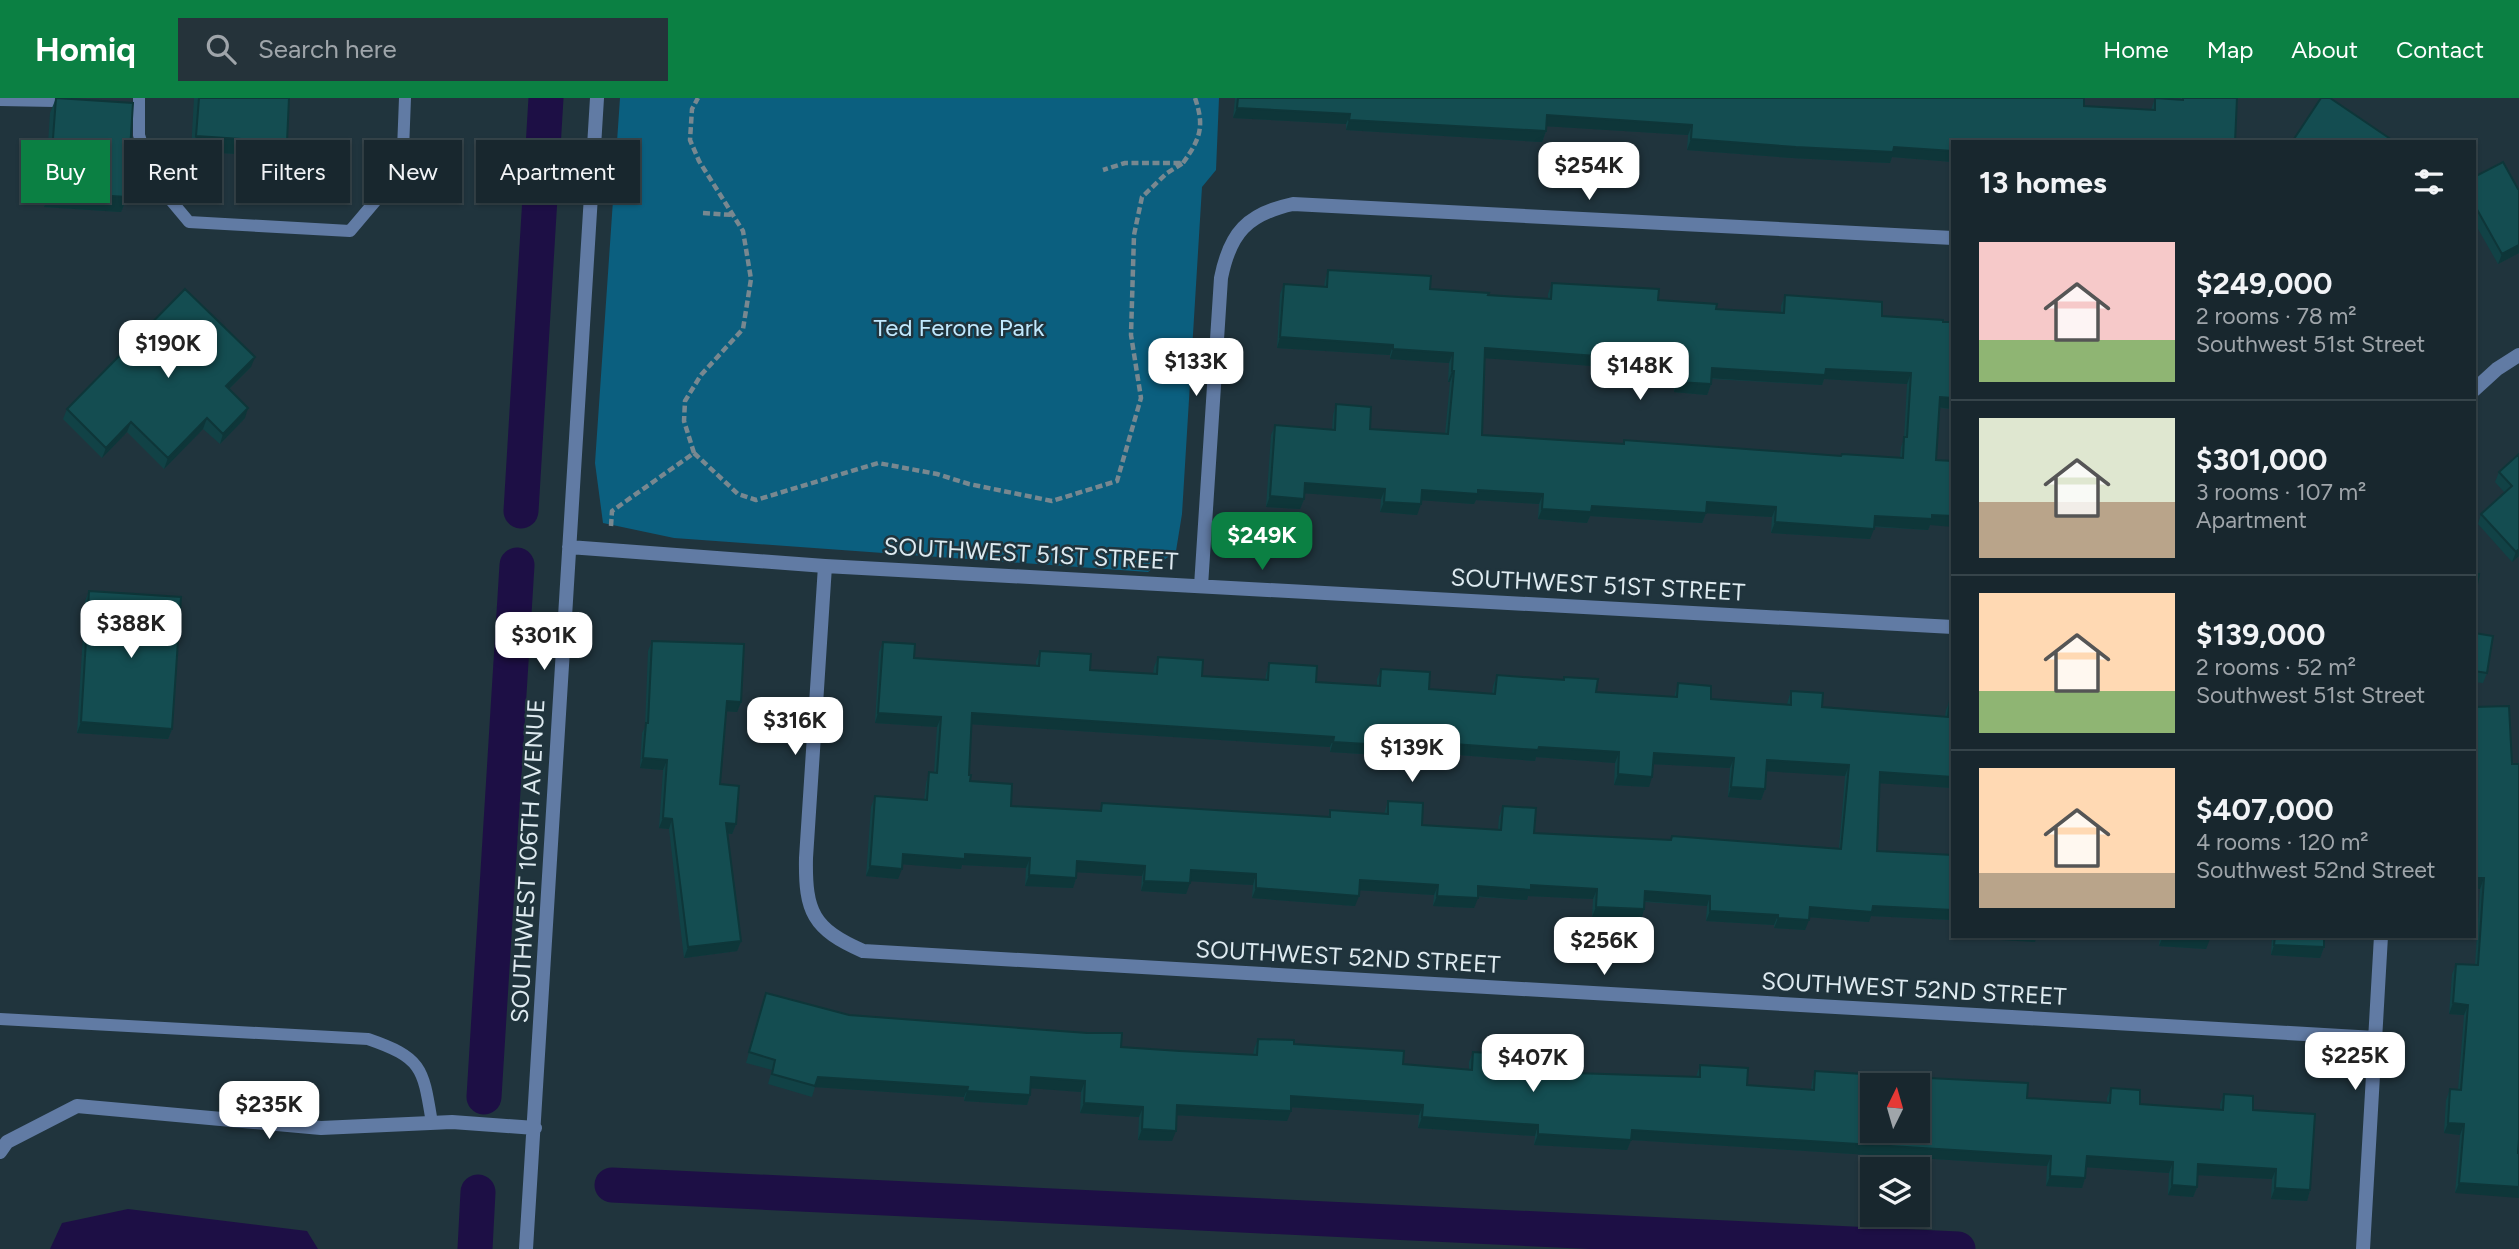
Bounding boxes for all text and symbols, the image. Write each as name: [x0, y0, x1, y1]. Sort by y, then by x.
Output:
search box: [178, 18, 668, 81]
text: Homiq: [35, 30, 136, 69]
icon: search: [202, 30, 240, 68]
text: Search here: [258, 33, 397, 65]
text: Home: [2103, 35, 2169, 64]
text: Map: [2207, 35, 2253, 64]
text: About: [2291, 35, 2358, 64]
text: Contact: [2396, 35, 2484, 64]
chip: Buy: [21, 140, 110, 203]
chip: Rent: [124, 140, 222, 203]
chip: Filters: [236, 140, 350, 203]
chip: New: [364, 140, 462, 203]
chip: Apartment: [476, 140, 640, 203]
pin: $254K: [1540, 142, 1638, 202]
text: $254K: [1554, 151, 1624, 179]
icon: filters: [2410, 163, 2448, 201]
text: 13 homes: [1979, 164, 2107, 201]
text: $249,000: [2196, 265, 2332, 302]
icon: home: [2035, 270, 2119, 354]
text: 2 rooms · 78 m²: [2196, 302, 2357, 330]
park label: Ted Ferone Park: [874, 313, 1045, 342]
pin: $190K: [119, 320, 217, 380]
text: $190K: [135, 329, 201, 357]
text: Southwest 51st Street: [2196, 330, 2425, 358]
pin: $133K: [1147, 338, 1245, 398]
pin: $148K: [1591, 342, 1689, 402]
text: $133K: [1164, 347, 1228, 375]
text: $148K: [1607, 351, 1673, 379]
text: $301,000: [2196, 441, 2327, 478]
icon: home: [2035, 446, 2119, 530]
text: 3 rooms · 107 m²: [2196, 478, 2366, 506]
text: Apartment: [2196, 506, 2307, 534]
pin: $249K: [1213, 512, 1311, 572]
text: $249K: [1227, 521, 1297, 549]
street label: SOUTHWEST 51ST STREET: [883, 531, 1179, 576]
street label: SOUTHWEST 51ST STREET: [1450, 562, 1746, 607]
pin: $388K: [82, 601, 180, 660]
text: $388K: [96, 609, 166, 637]
pin: $301K: [495, 612, 593, 672]
text: $139,000: [2196, 616, 2325, 653]
text: $301K: [511, 621, 577, 649]
icon: home: [2035, 621, 2119, 705]
text: 2 rooms · 52 m²: [2196, 653, 2356, 681]
text: Southwest 51st Street: [2196, 681, 2425, 709]
street label: SOUTHWEST 106TH AVENUE: [505, 698, 550, 1024]
pin: $316K: [746, 698, 844, 757]
text: $316K: [763, 706, 827, 734]
pin: $139K: [1363, 724, 1461, 784]
text: $139K: [1380, 733, 1444, 761]
text: $407,000: [2196, 791, 2334, 828]
icon: home: [2035, 796, 2119, 880]
text: 4 rooms · 120 m²: [2196, 828, 2369, 856]
text: Southwest 52nd Street: [2196, 856, 2436, 884]
pin: $256K: [1555, 918, 1653, 977]
text: $256K: [1570, 926, 1638, 954]
street label: SOUTHWEST 52ND STREET: [1195, 934, 1501, 979]
street label: SOUTHWEST 52ND STREET: [1761, 966, 2067, 1011]
pin: $225K: [2306, 1032, 2404, 1092]
pin: $407K: [1484, 1034, 1582, 1094]
text: $225K: [2321, 1041, 2389, 1069]
text: $407K: [1498, 1043, 1568, 1071]
north arrow: [1860, 1073, 1930, 1143]
map controls: [1860, 1073, 1930, 1227]
pin: $235K: [220, 1082, 318, 1141]
text: $235K: [235, 1090, 303, 1118]
button: layers: [1860, 1157, 1930, 1227]

